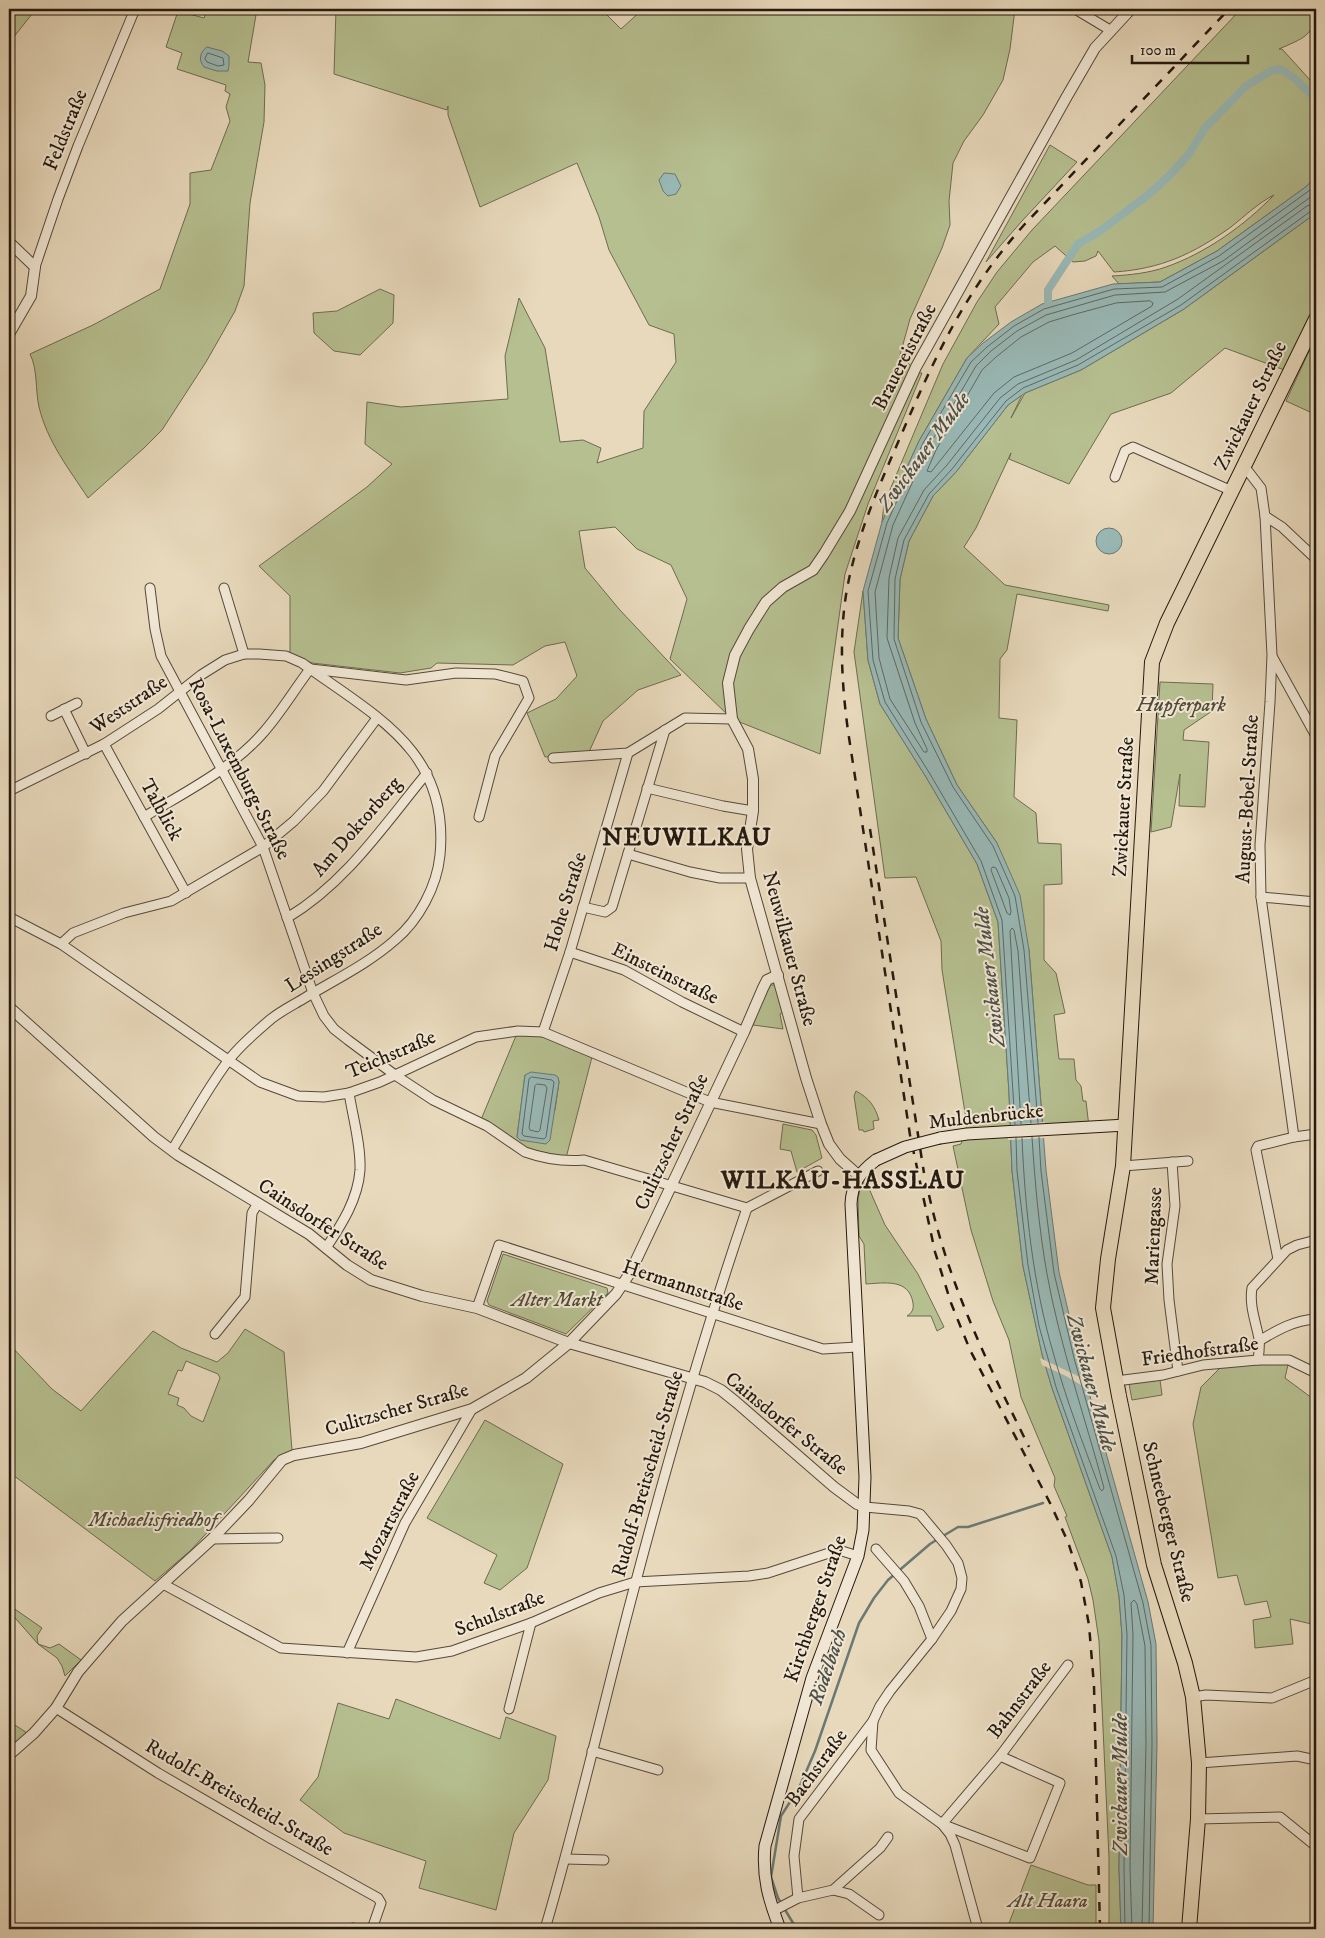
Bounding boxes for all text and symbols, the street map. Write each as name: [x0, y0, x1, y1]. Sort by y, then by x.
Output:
scale bar: [1132, 32, 1249, 64]
text: 100 m: [1140, 41, 1176, 60]
street label: Feldstraße: [38, 86, 94, 174]
street label: Brauereistraße: [867, 299, 943, 415]
street label: Zwickauer Straße: [1209, 337, 1293, 475]
water label: Zwickauer Mulde: [871, 387, 977, 518]
street label: Weststraße: [85, 670, 173, 741]
street label: Rosa-Luxemburg-Straße: [182, 674, 296, 864]
park label: Hupferpark: [1135, 693, 1226, 718]
street label: August-Bebel-Straße: [1231, 714, 1265, 884]
street label: Zwickauer Straße: [1108, 736, 1140, 878]
street label: Am Doktorberg: [307, 772, 408, 882]
street label: Talblick: [134, 775, 188, 845]
district label: NEUWILKAU: [602, 822, 772, 853]
street label: Hohe Straße: [539, 849, 593, 955]
street label: Neuwilkauer Straße: [756, 869, 822, 1029]
water label: Zwickauer Mulde: [968, 904, 1012, 1050]
street label: Lessingstraße: [281, 917, 387, 999]
street label: Einsteinstraße: [607, 937, 723, 1011]
street label: Teichstraße: [342, 1025, 440, 1085]
street label: Culitzscher Straße: [629, 1070, 715, 1214]
street label: Muldenbrücke: [927, 1099, 1045, 1135]
district label: WILKAU-HASSLAU: [720, 1165, 965, 1196]
street label: Cainsdorfer Straße: [253, 1173, 393, 1277]
street label: Mariengasse: [1140, 1187, 1168, 1285]
street label: Hermannstraße: [619, 1255, 747, 1317]
park label: Alter Markt: [510, 1288, 604, 1313]
water label: Zwickauer Mulde: [1060, 1310, 1122, 1455]
street label: Friedhofstraße: [1140, 1331, 1260, 1373]
street label: Cainsdorfer Straße: [720, 1367, 852, 1481]
street label: Rudolf-Breitscheid-Straße: [607, 1368, 689, 1580]
street label: Culitzscher Straße: [322, 1378, 472, 1442]
street label: Schneeberger Straße: [1136, 1439, 1200, 1605]
street label: Mozartstraße: [354, 1467, 426, 1575]
park label: Michaelisfriedhof: [87, 1508, 222, 1533]
street label: Kirchberger Straße: [779, 1532, 853, 1686]
street label: Schulstraße: [451, 1585, 549, 1643]
water label: Rödelbach: [803, 1626, 853, 1709]
street label: Bahnstraße: [982, 1656, 1058, 1744]
water label: Zwickauer Mulde: [1108, 1713, 1134, 1856]
street label: Bachstraße: [781, 1724, 853, 1812]
street label: Rudolf-Breitscheid-Straße: [140, 1734, 338, 1862]
park label: Alt Haara: [1006, 1889, 1088, 1914]

